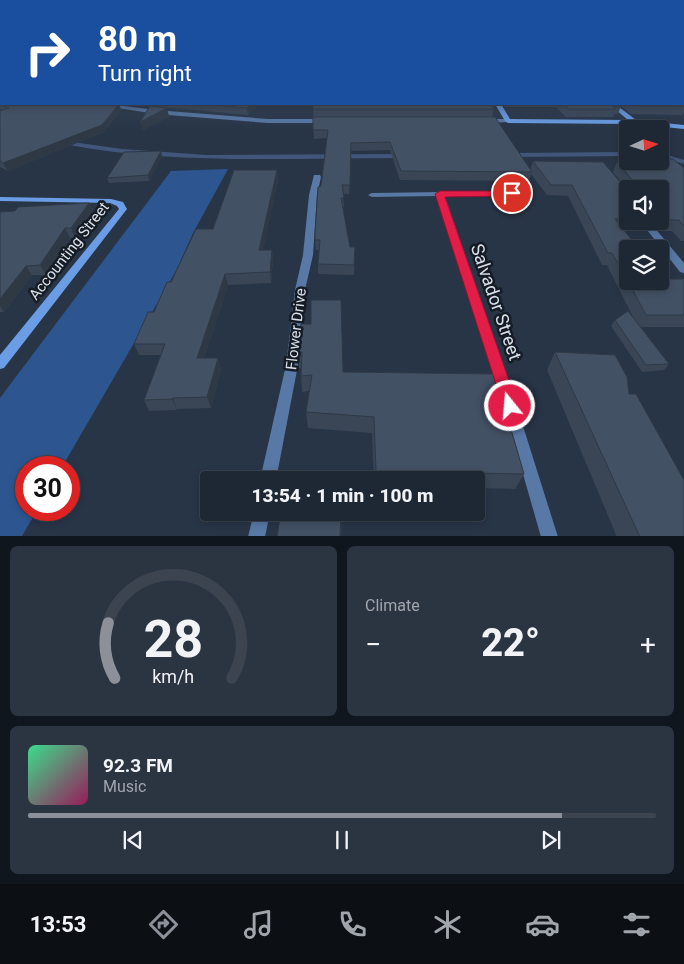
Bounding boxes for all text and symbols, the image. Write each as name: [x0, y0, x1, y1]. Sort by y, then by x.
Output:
text: 80 m: [98, 19, 177, 60]
icon: right: [15, 20, 80, 85]
text: Turn right: [98, 61, 192, 86]
north arrow: [619, 120, 669, 170]
map controls: [619, 120, 669, 290]
pin: [491, 172, 533, 214]
icon: arrive: [498, 179, 526, 207]
button: sound: [619, 180, 669, 230]
street label: Accounting Street: [25, 198, 113, 303]
button: layers: [619, 240, 669, 290]
street label: Salvador Street: [467, 241, 526, 363]
street label: Flower Drive: [282, 287, 310, 371]
position arrow: [483, 379, 535, 431]
speed limit sign: 30: [15, 456, 80, 521]
text: 13:54 · 1 min · 100 m: [251, 484, 434, 507]
text: Climate: [365, 596, 420, 615]
text: 28: [144, 609, 203, 670]
text: 22°: [481, 621, 540, 665]
text: −: [365, 628, 381, 661]
text: +: [640, 628, 656, 661]
text: km/h: [153, 666, 194, 687]
text: 92.3 FM: [103, 754, 173, 777]
text: Music: [103, 777, 146, 796]
icon: previous: [119, 826, 147, 854]
icon: pause: [328, 826, 356, 854]
icon: next: [537, 826, 565, 854]
icon: directions: [146, 907, 181, 942]
icon: music: [241, 907, 276, 942]
icon: phone: [335, 907, 370, 942]
icon: climate: [430, 907, 465, 942]
icon: car: [525, 907, 560, 942]
icon: filters: [619, 907, 654, 942]
text: 13:53: [30, 912, 86, 937]

